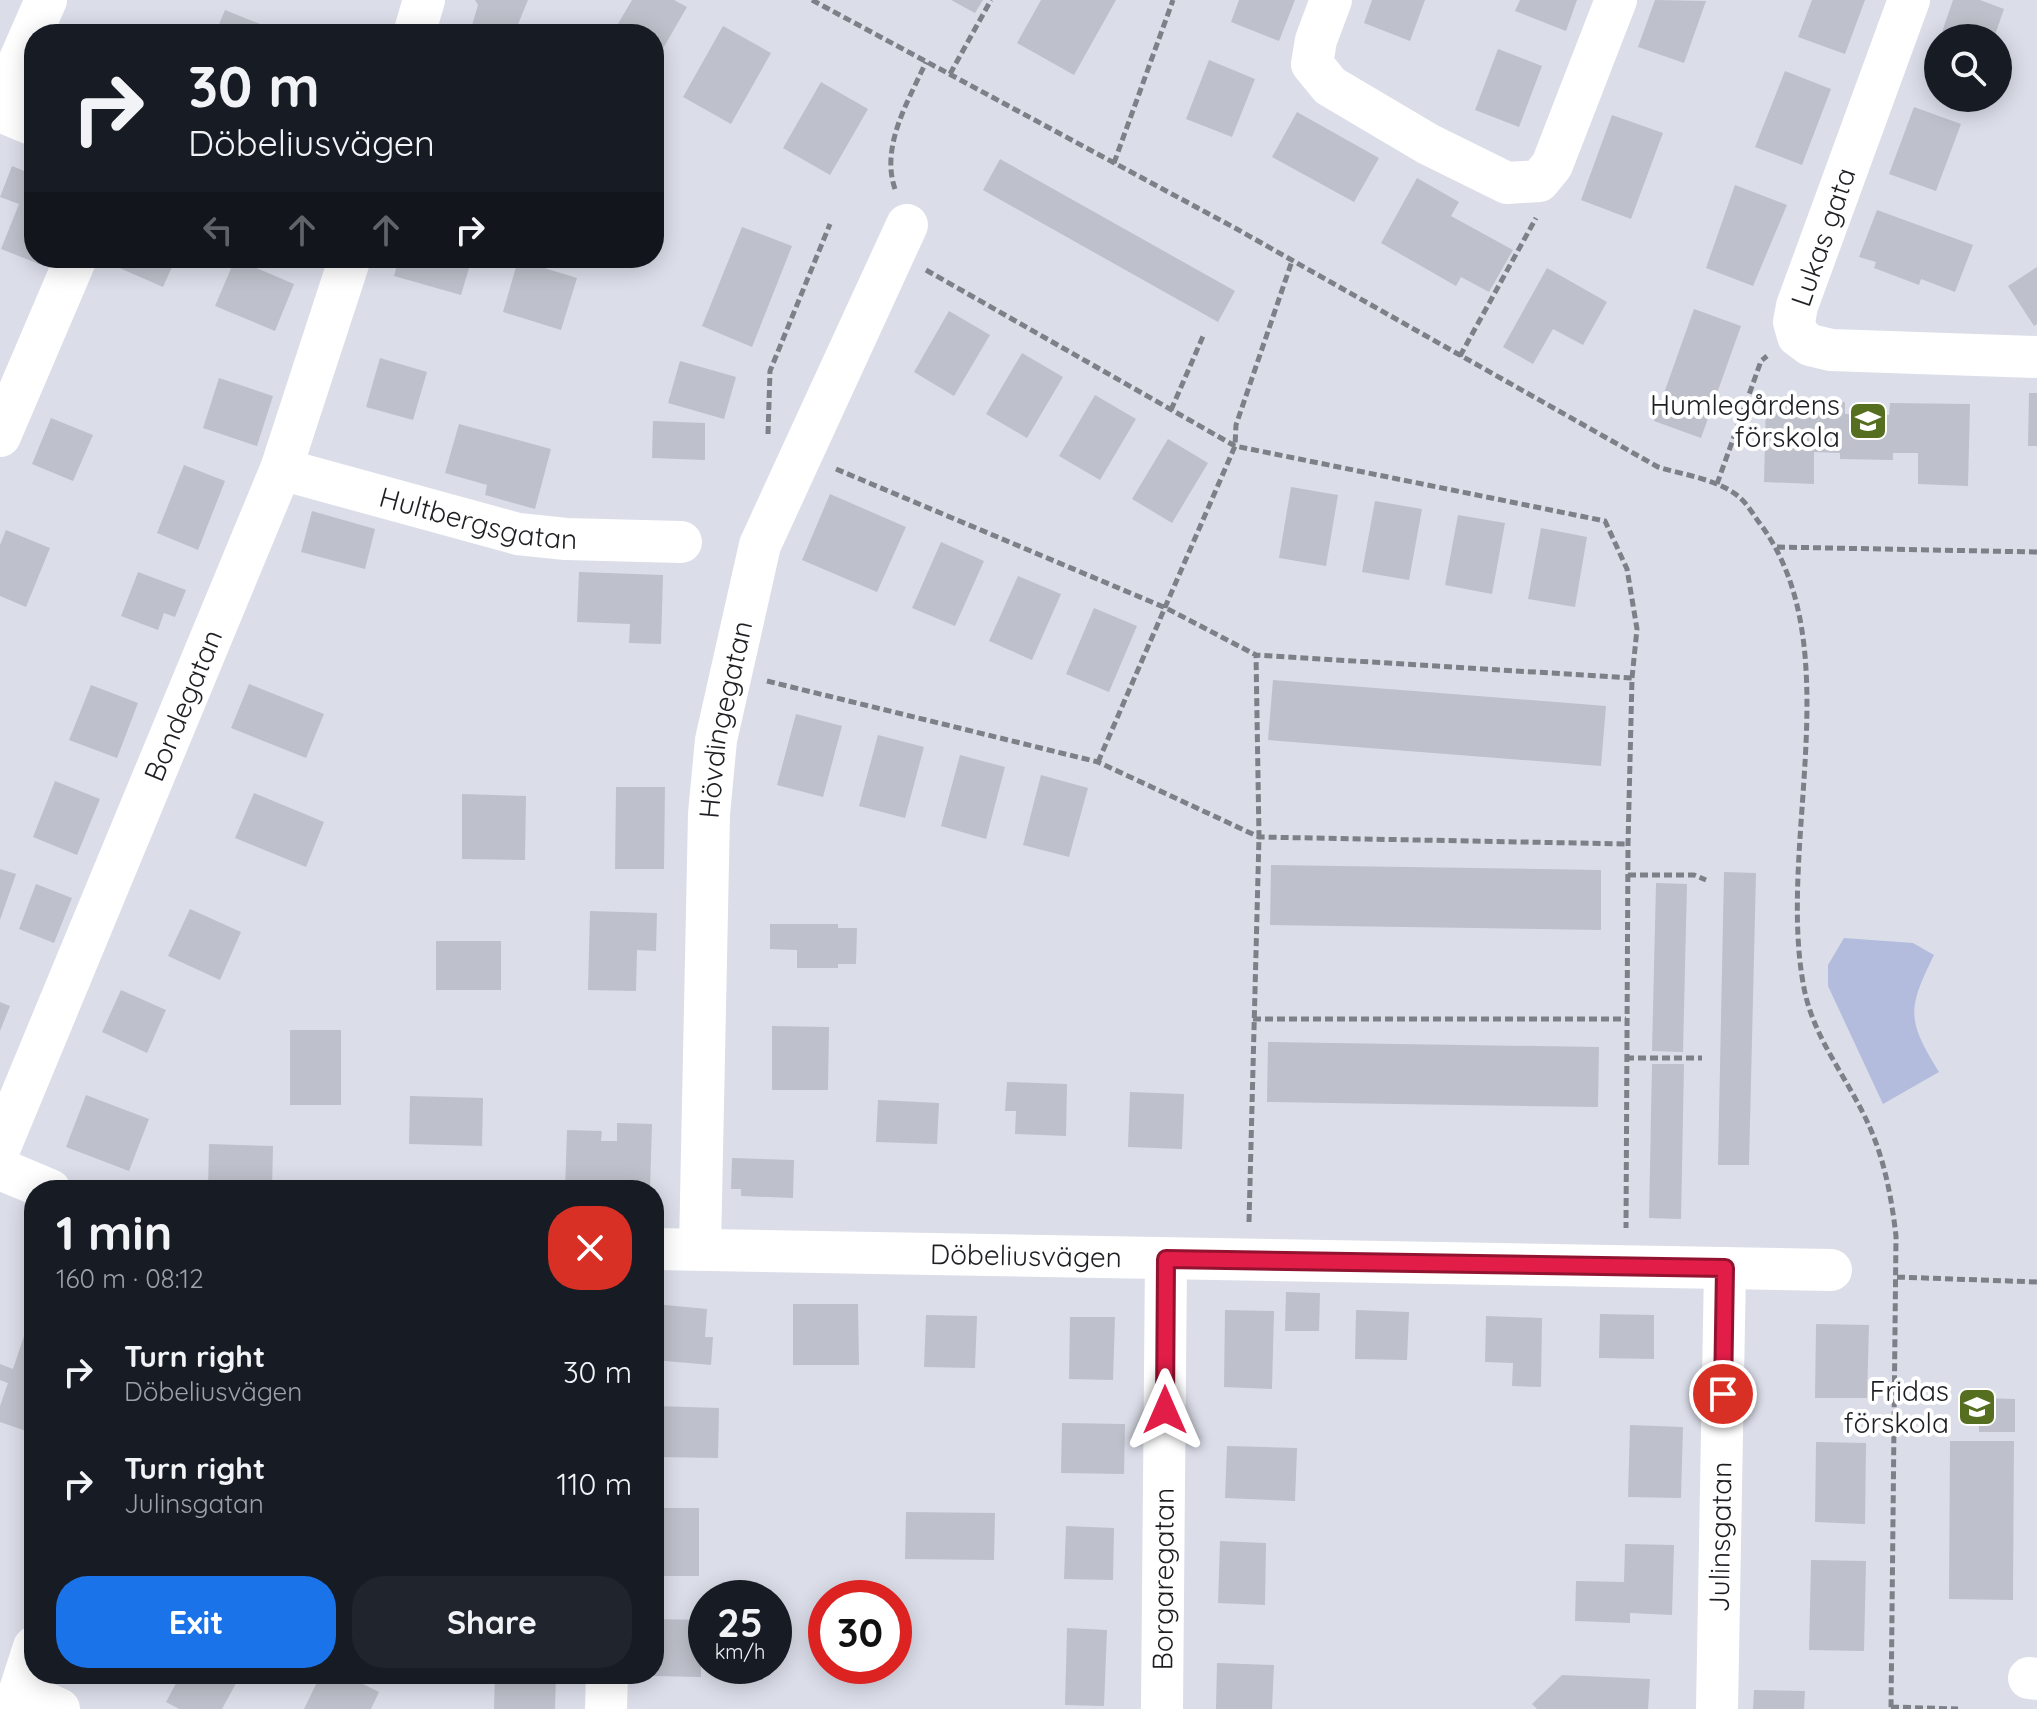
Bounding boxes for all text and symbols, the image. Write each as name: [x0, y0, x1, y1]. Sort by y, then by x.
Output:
map controls: [1924, 24, 2012, 112]
button: search: [1924, 24, 2012, 112]
text: 30 m: [188, 51, 320, 121]
icon: right: [56, 56, 160, 160]
text: Döbeliusvägen: [188, 120, 435, 165]
street label: Lukas gata: [1783, 163, 1863, 311]
icon: left: [196, 208, 240, 252]
icon: ahead: [280, 208, 324, 252]
icon: ahead: [364, 208, 408, 252]
icon: right: [448, 208, 492, 252]
place label: Humlegårdens förskola: [1650, 387, 1840, 454]
school or university icon: Humlegårdens förskola: [1847, 400, 1889, 442]
street label: Hultbergsgatan: [376, 479, 578, 556]
street label: Hövdingegatan: [691, 617, 759, 820]
street label: Bondegatan: [136, 624, 230, 786]
text: 1 min: [56, 1202, 172, 1262]
button: close: [548, 1206, 632, 1290]
street label: Döbeliusvägen: [930, 1236, 1122, 1274]
text: 160 m · 08:12: [56, 1262, 204, 1295]
text: Turn right: [124, 1337, 265, 1375]
icon: right: [56, 1350, 100, 1394]
text: 30 m: [563, 1353, 632, 1391]
pin: [1689, 1360, 1757, 1428]
position arrow: [1123, 1368, 1207, 1452]
icon: arrive: [1701, 1372, 1745, 1416]
place label: Fridas förskola: [1843, 1373, 1949, 1440]
text: Döbeliusvägen: [124, 1375, 302, 1408]
school or university icon: Fridas förskola: [1956, 1386, 1998, 1428]
text: Turn right: [124, 1449, 265, 1487]
street label: Julinsgatan: [1701, 1461, 1738, 1613]
icon: right: [56, 1462, 100, 1506]
text: 110 m: [556, 1465, 632, 1503]
text: Julinsgatan: [124, 1487, 264, 1520]
street label: Borgaregatan: [1144, 1488, 1181, 1670]
button: Exit: [56, 1576, 336, 1668]
button: Share: [352, 1576, 632, 1668]
speed limit sign: 30: [808, 1580, 912, 1684]
text: 25: [717, 1597, 763, 1647]
text: km/h: [715, 1639, 765, 1664]

